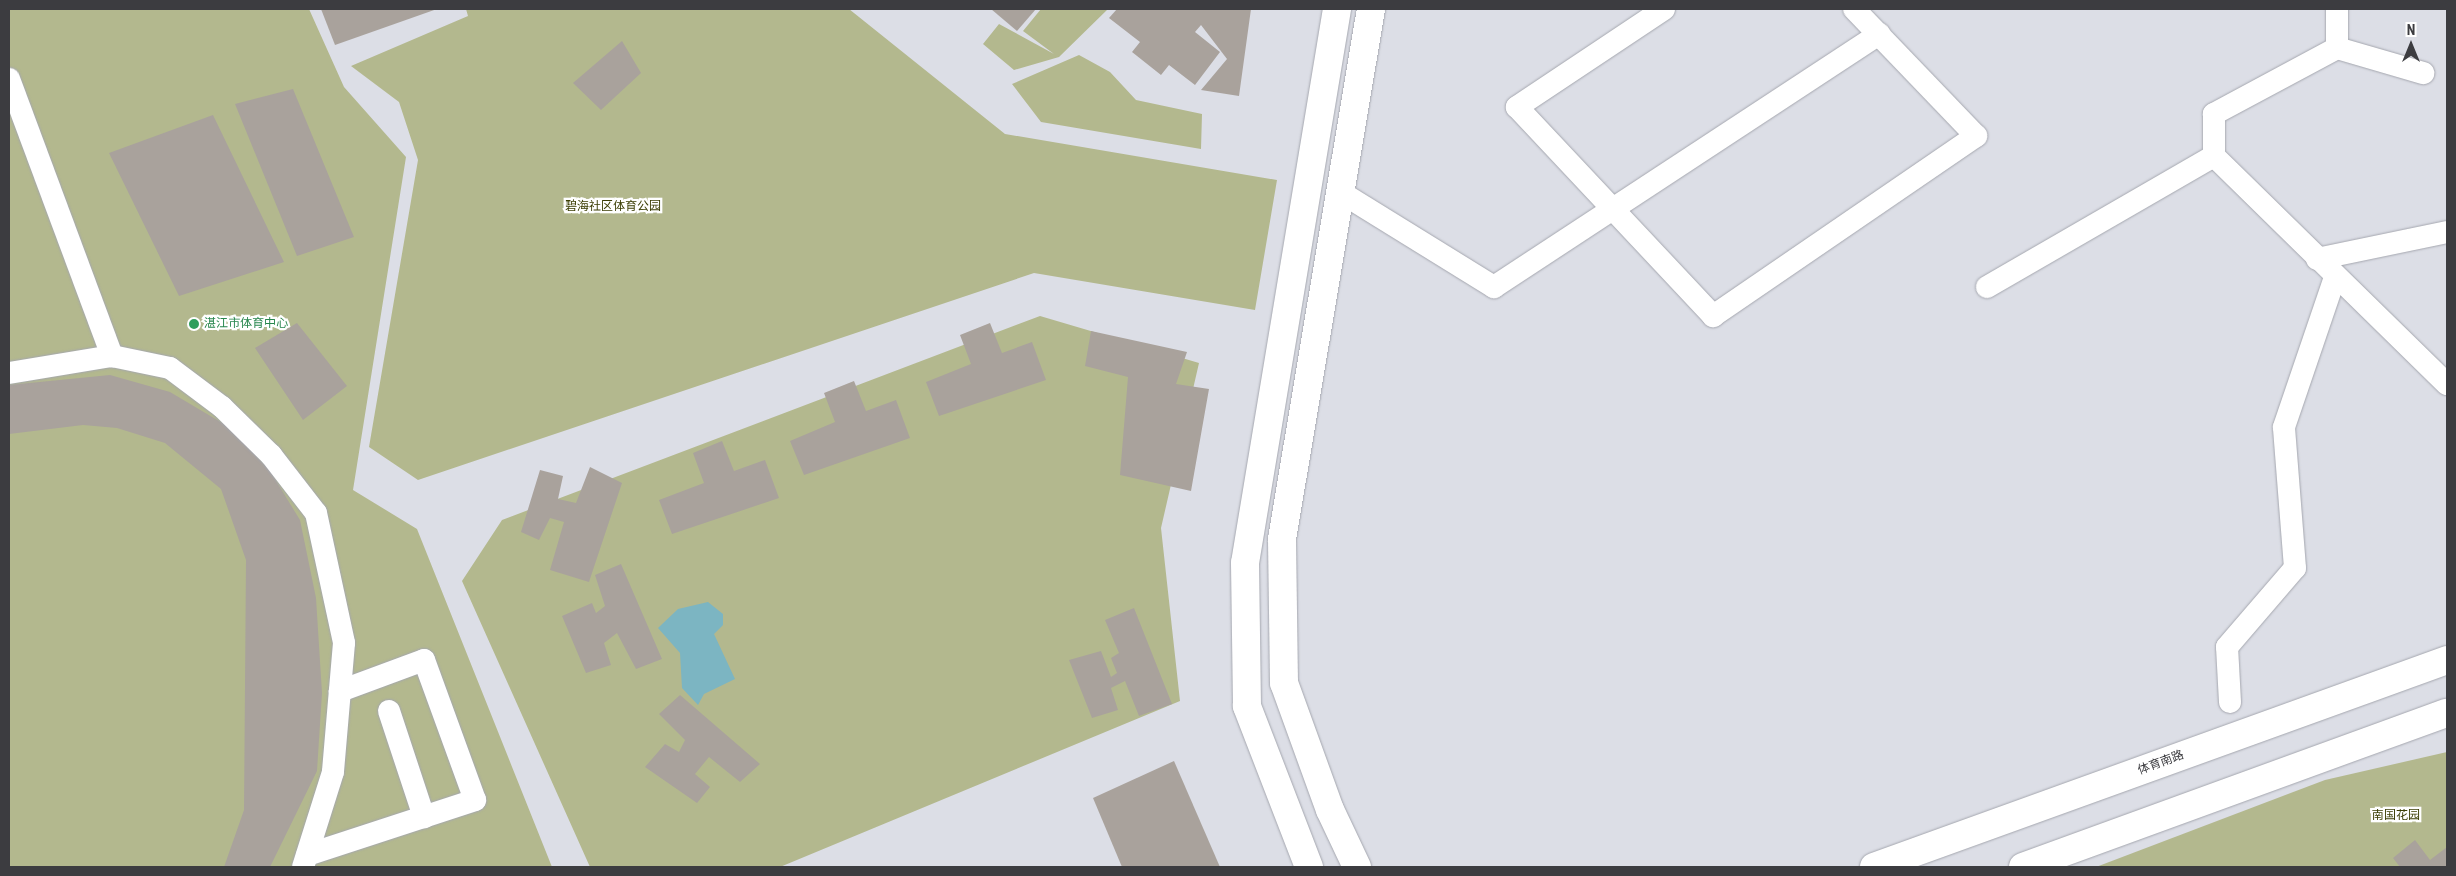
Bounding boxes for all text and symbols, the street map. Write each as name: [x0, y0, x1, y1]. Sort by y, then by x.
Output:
north arrow: [2386, 20, 2436, 70]
text: N: [2407, 22, 2415, 38]
park label: 碧海社区体育公园: [565, 200, 661, 214]
place label: 湛江市体育中心: [204, 317, 288, 331]
marker: 湛江市体育中心: [188, 318, 200, 330]
street label: 体育南路: [2136, 748, 2186, 778]
park label: 南国花园: [2372, 809, 2420, 823]

